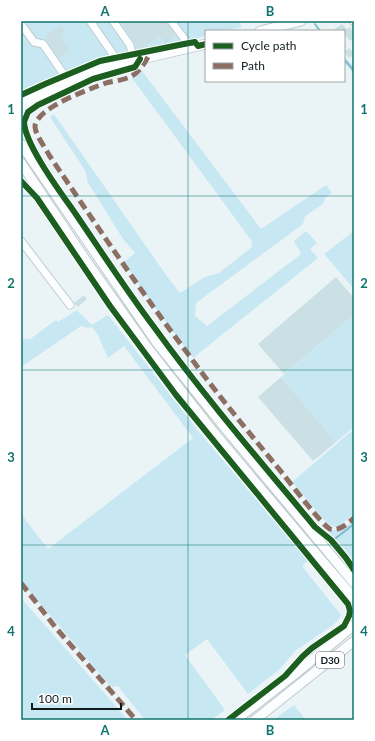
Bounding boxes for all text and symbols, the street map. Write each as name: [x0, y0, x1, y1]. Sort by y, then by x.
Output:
text: A: [99, 3, 110, 19]
text: B: [266, 3, 275, 19]
legend: [205, 30, 345, 82]
text: Cycle path: [241, 38, 296, 53]
text: Path: [241, 58, 265, 73]
text: 1: [7, 101, 15, 117]
text: 1: [360, 101, 368, 117]
text: 2: [7, 275, 15, 291]
text: 2: [360, 275, 368, 291]
text: 3: [7, 449, 15, 465]
text: 3: [360, 449, 368, 465]
text: 4: [7, 623, 15, 639]
text: 4: [360, 623, 368, 639]
road number: D30: [316, 652, 344, 668]
scale bar: [32, 685, 121, 711]
text: 100 m: [38, 691, 72, 706]
text: A: [99, 722, 110, 738]
text: B: [266, 722, 275, 738]

